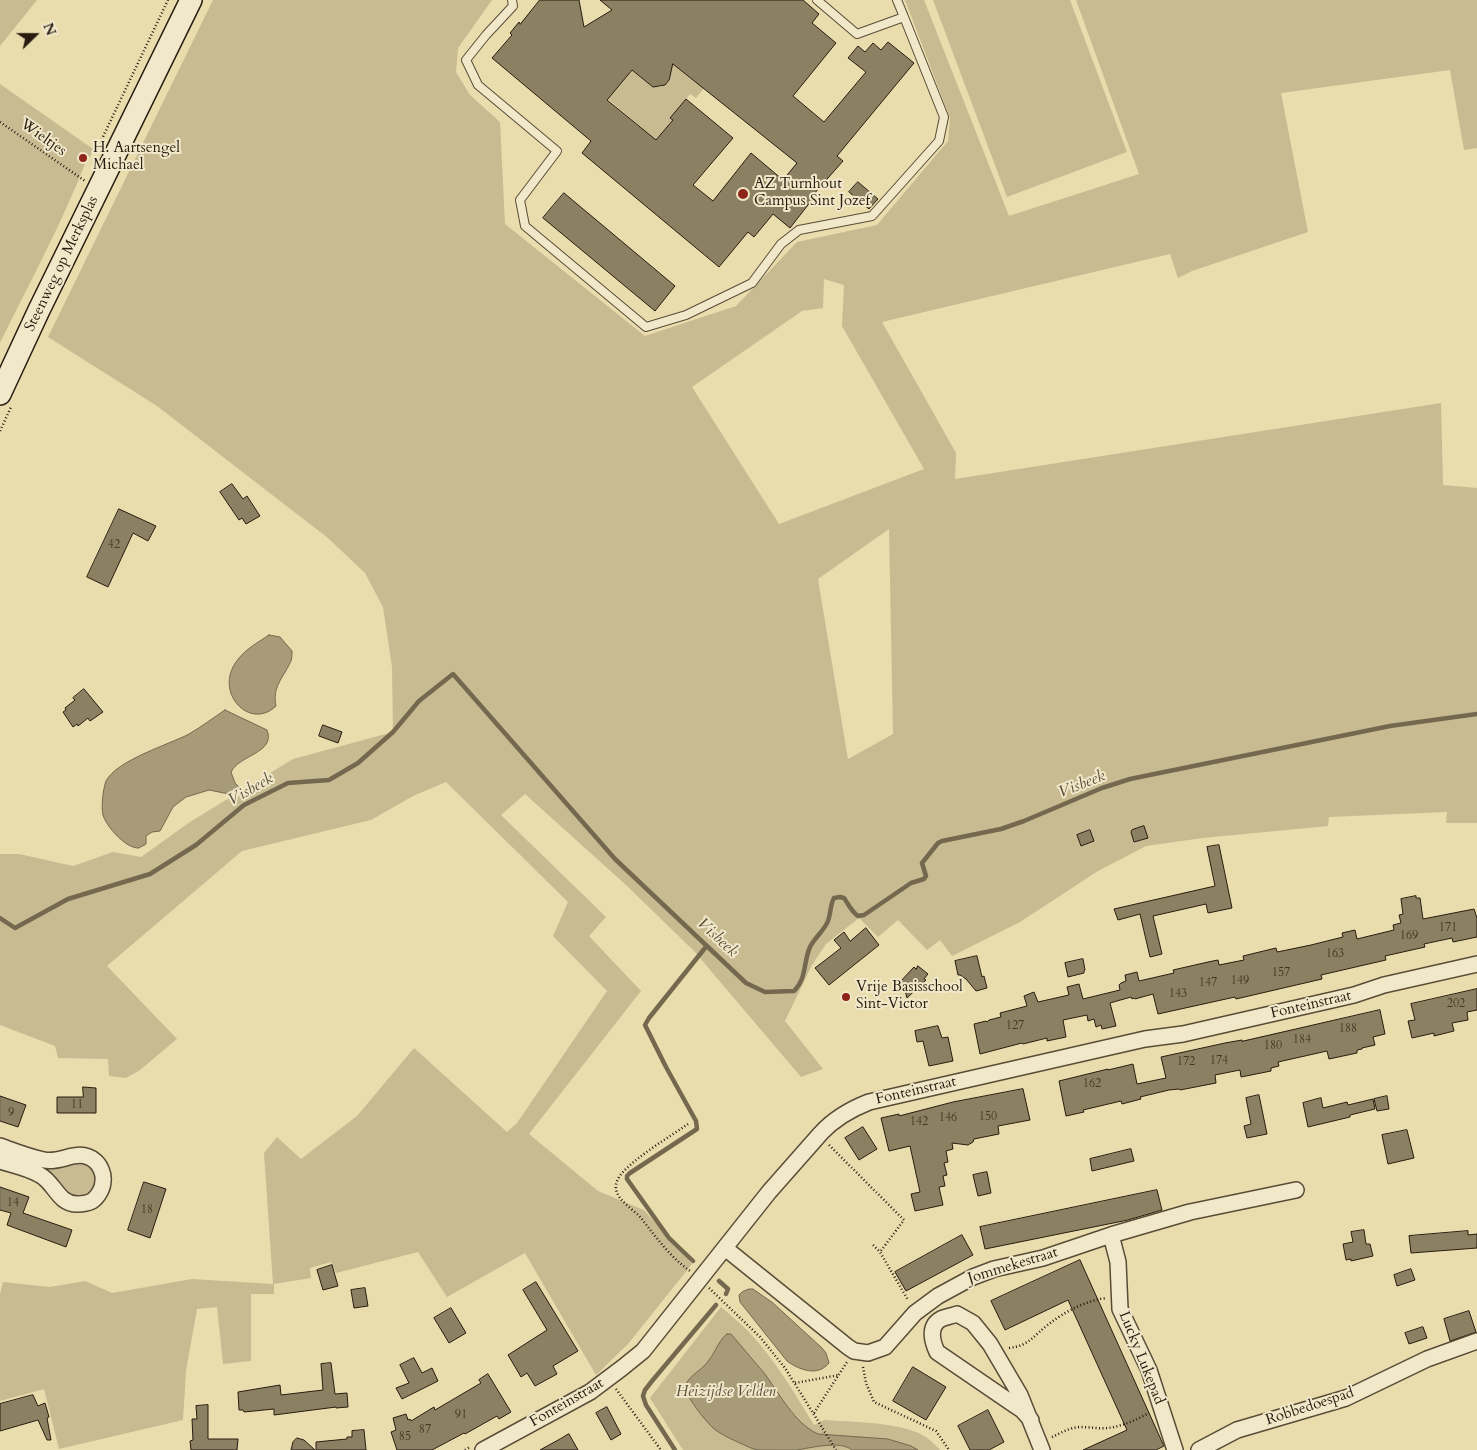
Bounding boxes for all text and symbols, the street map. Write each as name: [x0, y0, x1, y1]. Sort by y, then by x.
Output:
north arrow: [10, 10, 60, 60]
text: N: [38, 20, 60, 38]
street label: Wieltjes: [16, 116, 70, 160]
place label: H. Aartsengel Michael: [93, 140, 180, 175]
marker: H. Aartsengel Michael: [77, 152, 89, 164]
place label: AZ Turnhout Campus Sint Jozef: [754, 176, 870, 211]
marker: AZ Turnhout Campus Sint Jozef: [736, 187, 750, 201]
street label: Steenweg op Merksplas: [21, 193, 103, 335]
house number: 42: [108, 538, 120, 552]
water label: Visbeek: [1056, 767, 1108, 803]
water label: Visbeek: [225, 769, 277, 811]
water label: Visbeek: [693, 914, 741, 962]
house number: 171: [1439, 921, 1457, 935]
house number: 169: [1400, 929, 1418, 943]
house number: 163: [1326, 947, 1344, 961]
house number: 157: [1272, 966, 1290, 980]
house number: 149: [1231, 974, 1249, 988]
house number: 147: [1199, 976, 1217, 990]
place label: Vrije Basisschool Sint-Victor: [856, 979, 963, 1014]
house number: 143: [1169, 987, 1187, 1001]
street label: Fonteinstraat: [1269, 987, 1353, 1023]
marker: Vrije Basisschool Sint-Victor: [840, 991, 852, 1003]
house number: 202: [1447, 997, 1465, 1011]
house number: 127: [1006, 1019, 1024, 1033]
house number: 188: [1339, 1022, 1357, 1036]
house number: 184: [1293, 1033, 1311, 1047]
house number: 180: [1264, 1039, 1282, 1053]
house number: 174: [1210, 1054, 1228, 1068]
house number: 172: [1177, 1055, 1195, 1069]
street label: Fonteinstraat: [874, 1073, 958, 1109]
house number: 162: [1083, 1077, 1101, 1091]
house number: 11: [71, 1098, 83, 1112]
house number: 9: [8, 1106, 14, 1120]
house number: 150: [979, 1110, 997, 1124]
house number: 146: [939, 1111, 957, 1125]
house number: 142: [910, 1115, 928, 1129]
house number: 14: [7, 1196, 19, 1210]
house number: 18: [141, 1203, 153, 1217]
street label: Jommekestraat: [966, 1244, 1060, 1288]
street label: Lucky Lukepad: [1114, 1309, 1168, 1407]
street label: Fonteinstraat: [527, 1375, 607, 1431]
park label: Heizijdse Velden: [676, 1384, 776, 1402]
street label: Robbedoespad: [1264, 1384, 1356, 1430]
house number: 91: [455, 1408, 467, 1422]
house number: 87: [419, 1423, 431, 1437]
house number: 85: [399, 1430, 411, 1444]

